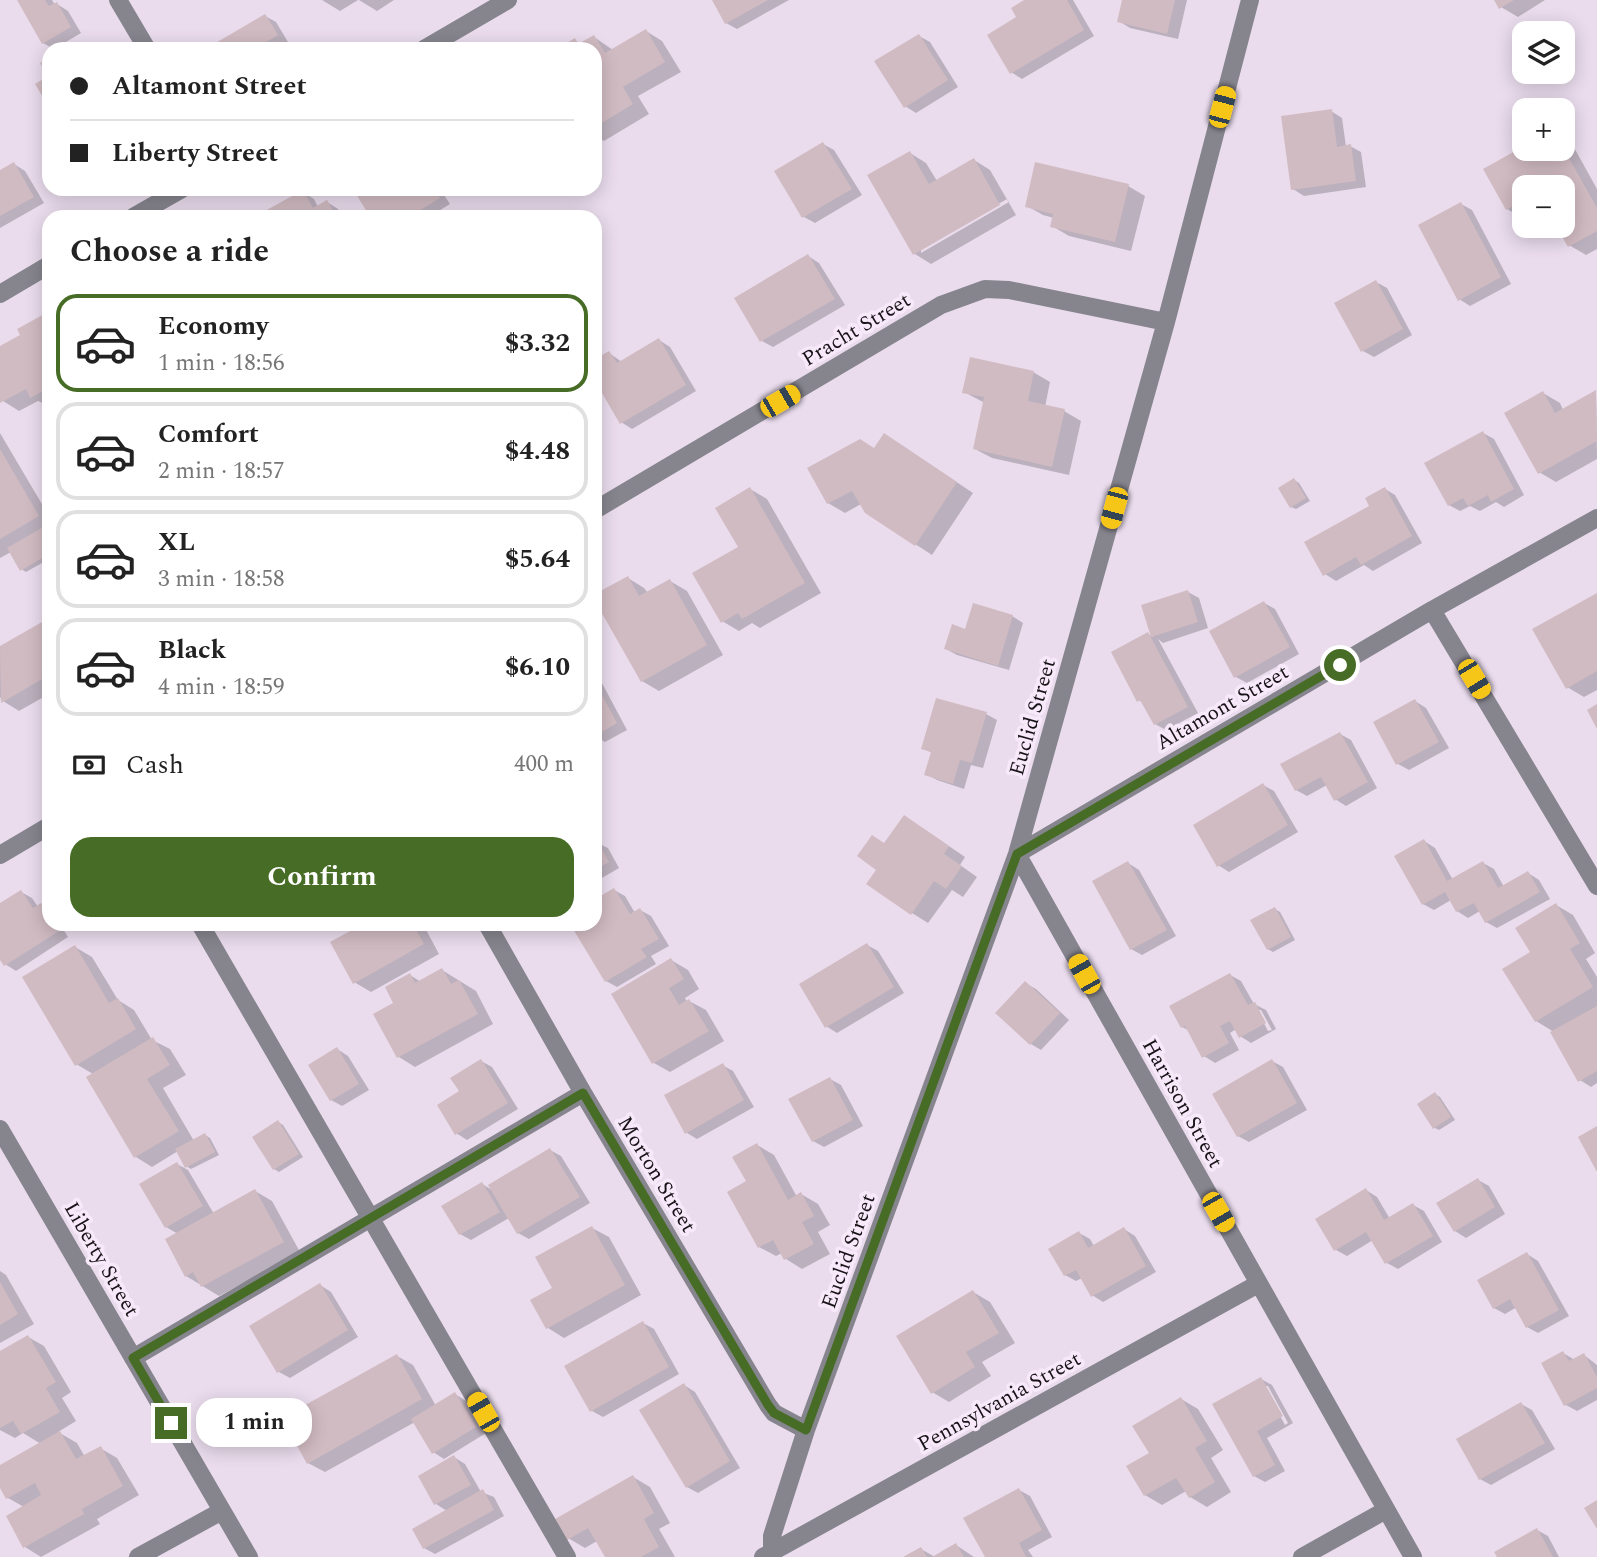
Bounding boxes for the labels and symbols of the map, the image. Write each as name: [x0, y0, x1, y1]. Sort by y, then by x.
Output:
car: [1207, 84, 1238, 130]
street label: Pracht Street: [796, 285, 917, 375]
car: [757, 381, 804, 421]
car: [1099, 485, 1130, 531]
route start: [1324, 649, 1356, 681]
street label: Euclid Street: [1001, 655, 1065, 780]
car: [1455, 656, 1494, 702]
street label: Altamont Street: [1150, 657, 1295, 759]
car: [1065, 951, 1104, 997]
street label: Harrison Street: [1133, 1033, 1231, 1174]
street label: Morton Street: [609, 1110, 704, 1239]
street label: Euclid Street: [813, 1189, 885, 1313]
car: [1199, 1189, 1238, 1235]
street label: Liberty Street: [55, 1196, 147, 1323]
street label: Pennsylvania Street: [912, 1344, 1087, 1460]
car: [464, 1389, 503, 1435]
callout: 1 min: [196, 1398, 311, 1448]
route end: [155, 1407, 187, 1439]

